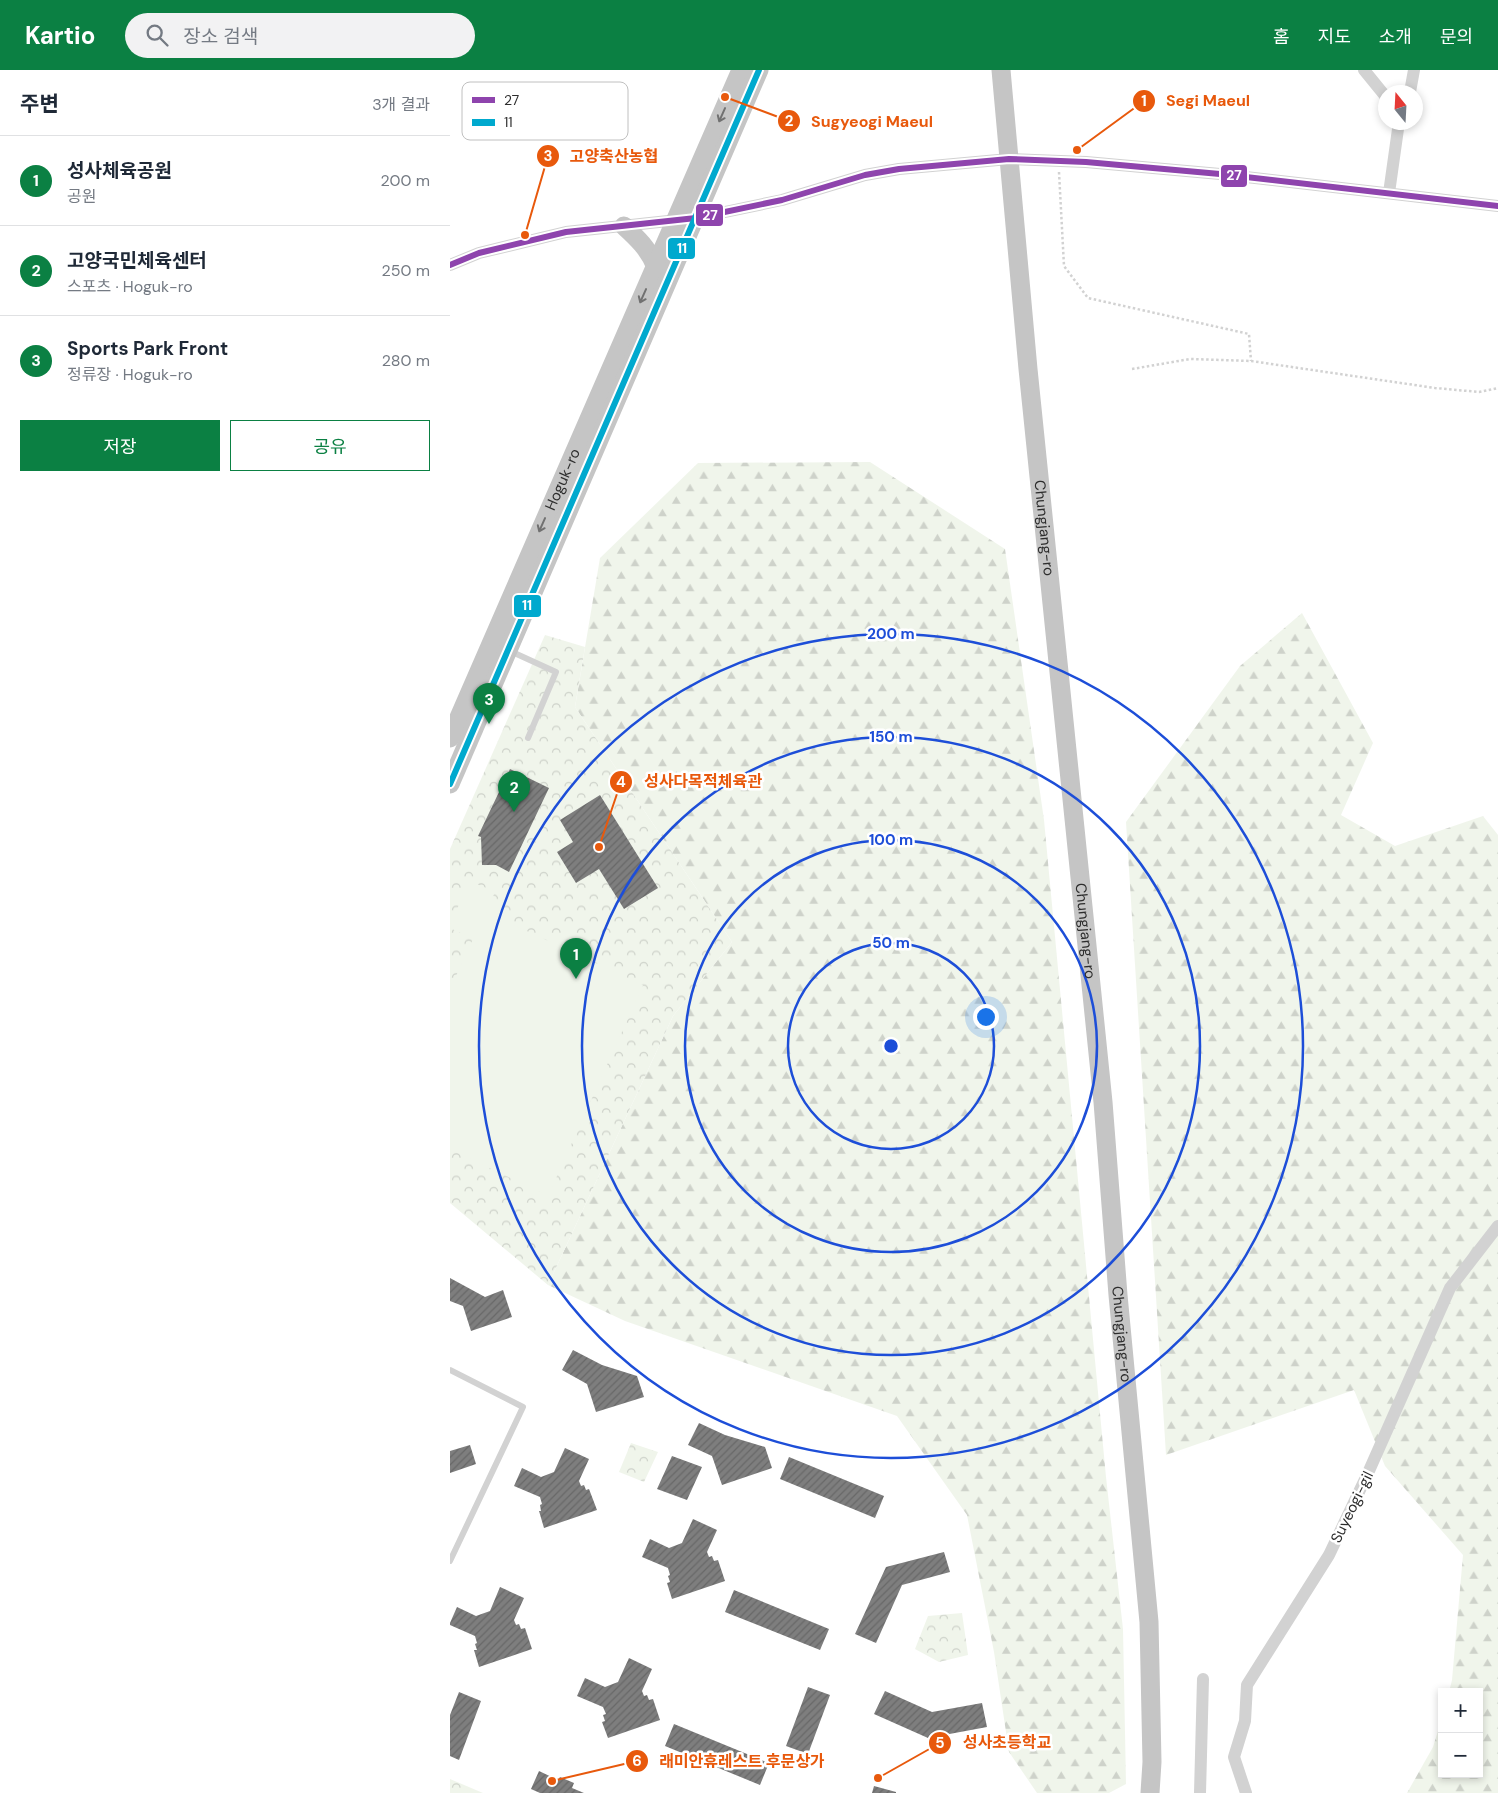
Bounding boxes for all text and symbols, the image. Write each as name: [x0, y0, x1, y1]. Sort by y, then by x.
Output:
search box: [125, 13, 475, 58]
text: Kartio: [25, 20, 95, 51]
icon: search: [143, 21, 171, 49]
text: 장소 검색: [183, 24, 258, 49]
text: 홈: [1273, 25, 1290, 49]
text: 지도: [1318, 25, 1351, 49]
text: 소개: [1379, 25, 1412, 49]
text: 문의: [1440, 25, 1473, 49]
legend: [462, 82, 628, 140]
callout: Segi Maeul: [1131, 85, 1260, 116]
north arrow: [1378, 85, 1423, 130]
text: 주변: [20, 90, 59, 118]
text: Segi Maeul: [1166, 90, 1250, 111]
text: 27: [504, 91, 519, 109]
text: 1: [1141, 91, 1147, 111]
text: 3개 결과: [372, 94, 430, 115]
callout: Sugyeogi Maeul: [776, 106, 943, 137]
one-way arrow: [717, 107, 727, 122]
text: 2: [785, 111, 794, 131]
text: Sugyeogi Maeul: [811, 111, 933, 132]
text: 11: [504, 113, 513, 131]
callout: 고양축산농협: [535, 140, 668, 171]
text: 3: [543, 146, 553, 166]
text: 고양축산농협: [570, 146, 658, 167]
text: 성사체육공원: [67, 158, 172, 183]
line badge: 27: [1220, 164, 1248, 188]
text: 27: [1226, 166, 1242, 184]
text: 1: [33, 170, 39, 191]
text: 200 m: [381, 170, 430, 191]
text: 공원: [67, 186, 96, 207]
line badge: 27: [695, 203, 724, 227]
text: 27: [702, 206, 718, 224]
line badge: 11: [667, 237, 696, 260]
text: 11: [677, 239, 687, 257]
text: 고양국민체육센터: [67, 248, 207, 273]
text: 2: [31, 260, 41, 281]
text: 250 m: [382, 260, 430, 281]
text: 스포츠 · Hoguk-ro: [67, 276, 193, 297]
one-way arrow: [637, 288, 647, 303]
text: Sports Park Front: [67, 336, 228, 361]
text: 3: [31, 350, 41, 371]
text: 280 m: [382, 350, 430, 371]
text: 정류장 · Hoguk-ro: [67, 364, 193, 385]
button: 저장: [20, 420, 220, 471]
button: 공유: [230, 420, 430, 471]
street label: Hoguk-ro: [540, 445, 585, 514]
street label: Chungjang-ro: [1029, 479, 1059, 577]
one-way arrow: [537, 517, 547, 532]
line badge: 11: [513, 594, 542, 618]
text: 11: [522, 596, 532, 614]
text: 200 m: [867, 624, 915, 644]
pin: 3: [473, 683, 505, 724]
text: 150 m: [870, 727, 913, 747]
callout: 성사다목적체육관: [609, 766, 772, 797]
pin: 2: [498, 771, 530, 812]
text: 성사다목적체육관: [644, 771, 762, 792]
text: 4: [616, 772, 626, 792]
text: 100 m: [869, 830, 913, 850]
street label: Chungjang-ro: [1071, 882, 1100, 980]
text: 50 m: [872, 933, 910, 953]
pin: 1: [560, 938, 592, 979]
your location: [973, 1004, 999, 1030]
centre of rings: [882, 1037, 900, 1055]
street label: Chungjang-ro: [1107, 1285, 1136, 1383]
street label: Suyeogi-gil: [1326, 1468, 1378, 1546]
map controls: [1438, 1688, 1483, 1778]
button: +: [1438, 1688, 1483, 1733]
callout: 성사초등학교: [928, 1727, 1061, 1758]
text: 성사초등학교: [963, 1732, 1051, 1753]
text: 5: [935, 1733, 945, 1753]
button: −: [1438, 1733, 1483, 1778]
callout: 래미안휴레스트 후문상가: [624, 1745, 835, 1776]
text: 6: [632, 1751, 642, 1771]
text: 래미안휴레스트 후문상가: [659, 1751, 825, 1772]

